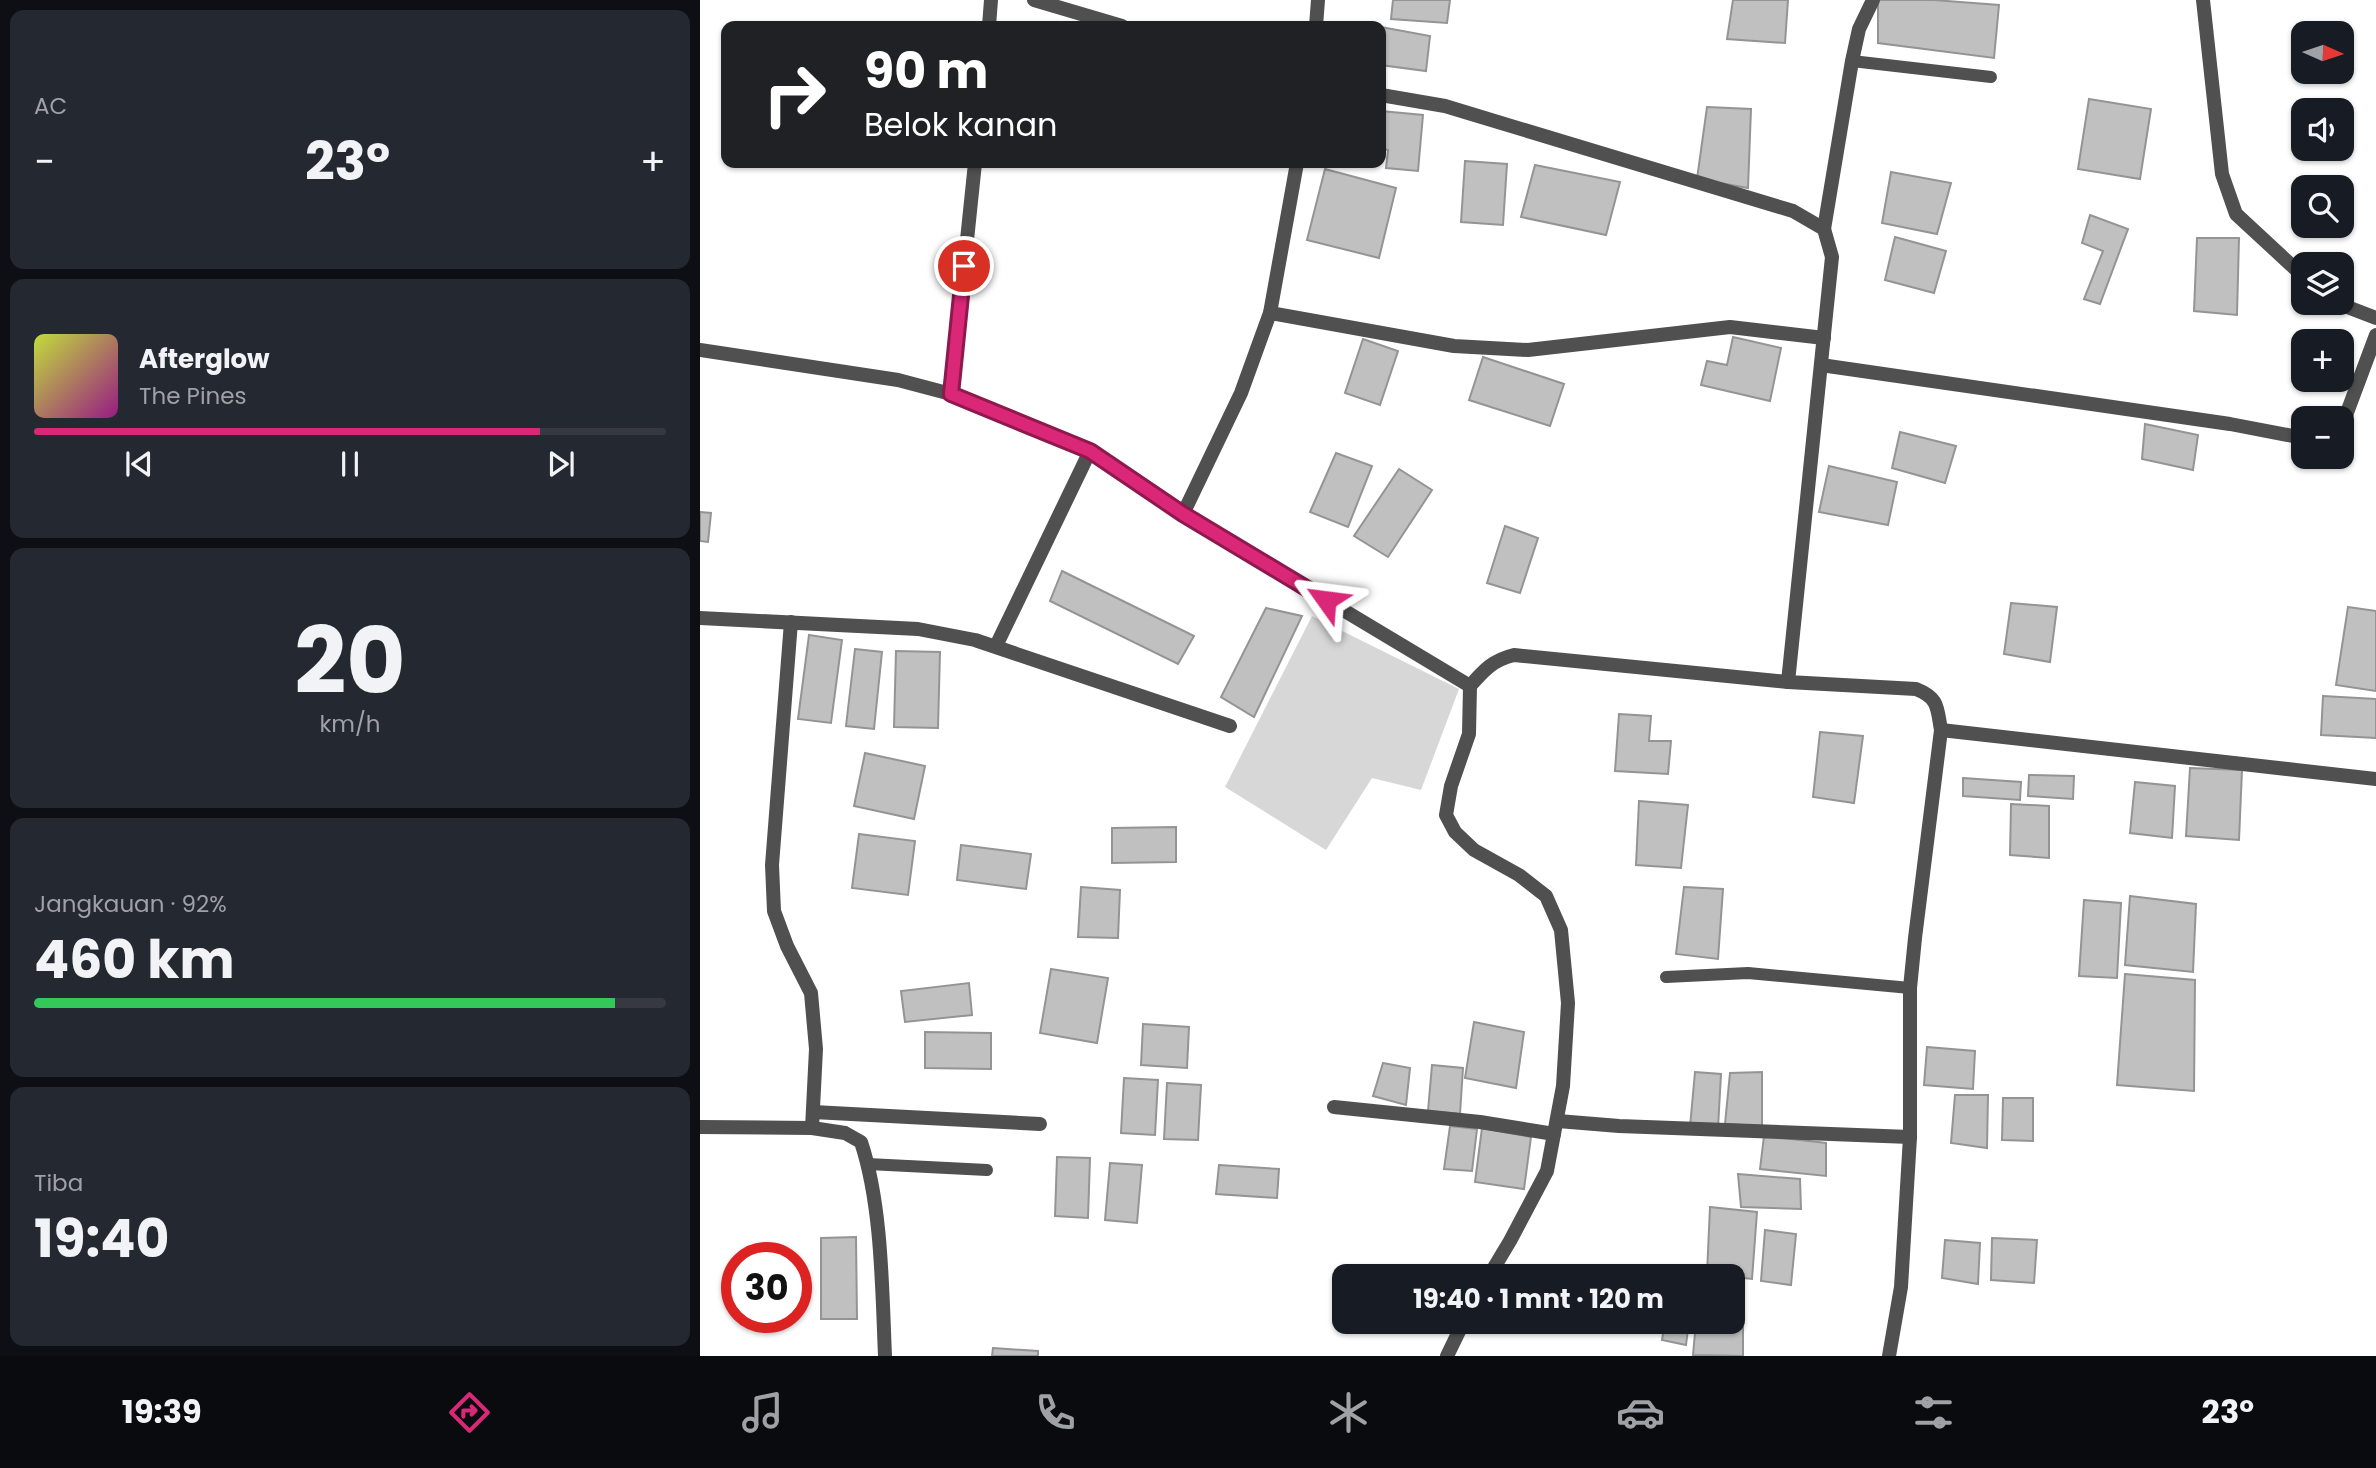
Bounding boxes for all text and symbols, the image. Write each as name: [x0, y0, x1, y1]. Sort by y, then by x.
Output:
north arrow: [2291, 21, 2354, 84]
map controls: [2291, 21, 2354, 469]
text: 90 m: [864, 37, 988, 105]
icon: right: [749, 49, 840, 140]
text: AC: [34, 90, 67, 122]
button: sound: [2291, 98, 2354, 161]
text: Belok kanan: [864, 102, 1058, 147]
text: 23°: [305, 125, 390, 198]
text: −: [34, 135, 55, 188]
text: +: [640, 135, 666, 188]
button: search: [2291, 175, 2354, 238]
pin: [934, 236, 994, 296]
icon: arrive: [945, 247, 983, 285]
button: layers: [2291, 252, 2354, 315]
button: +: [2291, 329, 2354, 392]
text: Afterglow: [139, 341, 270, 377]
text: The Pines: [139, 380, 247, 412]
button: −: [2291, 406, 2354, 469]
icon: previous: [120, 445, 158, 483]
icon: pause: [331, 445, 369, 483]
icon: next: [542, 445, 580, 483]
position arrow: [1289, 563, 1363, 637]
text: 20: [294, 597, 406, 725]
text: km/h: [319, 708, 381, 740]
text: Jangkauan · 92%: [34, 888, 227, 920]
text: 460 km: [34, 923, 234, 996]
text: Tiba: [34, 1167, 83, 1199]
text: 19:40: [34, 1202, 169, 1275]
speed limit sign: 30: [721, 1242, 812, 1333]
text: 19:40 · 1 mnt · 120 m: [1413, 1281, 1664, 1317]
icon: directions: [445, 1388, 494, 1437]
icon: music: [738, 1388, 787, 1437]
icon: phone: [1031, 1388, 1080, 1437]
icon: climate: [1324, 1388, 1373, 1437]
icon: car: [1616, 1388, 1665, 1437]
icon: filters: [1909, 1388, 1958, 1437]
text: 19:39: [122, 1389, 202, 1434]
text: 23°: [2202, 1389, 2254, 1434]

